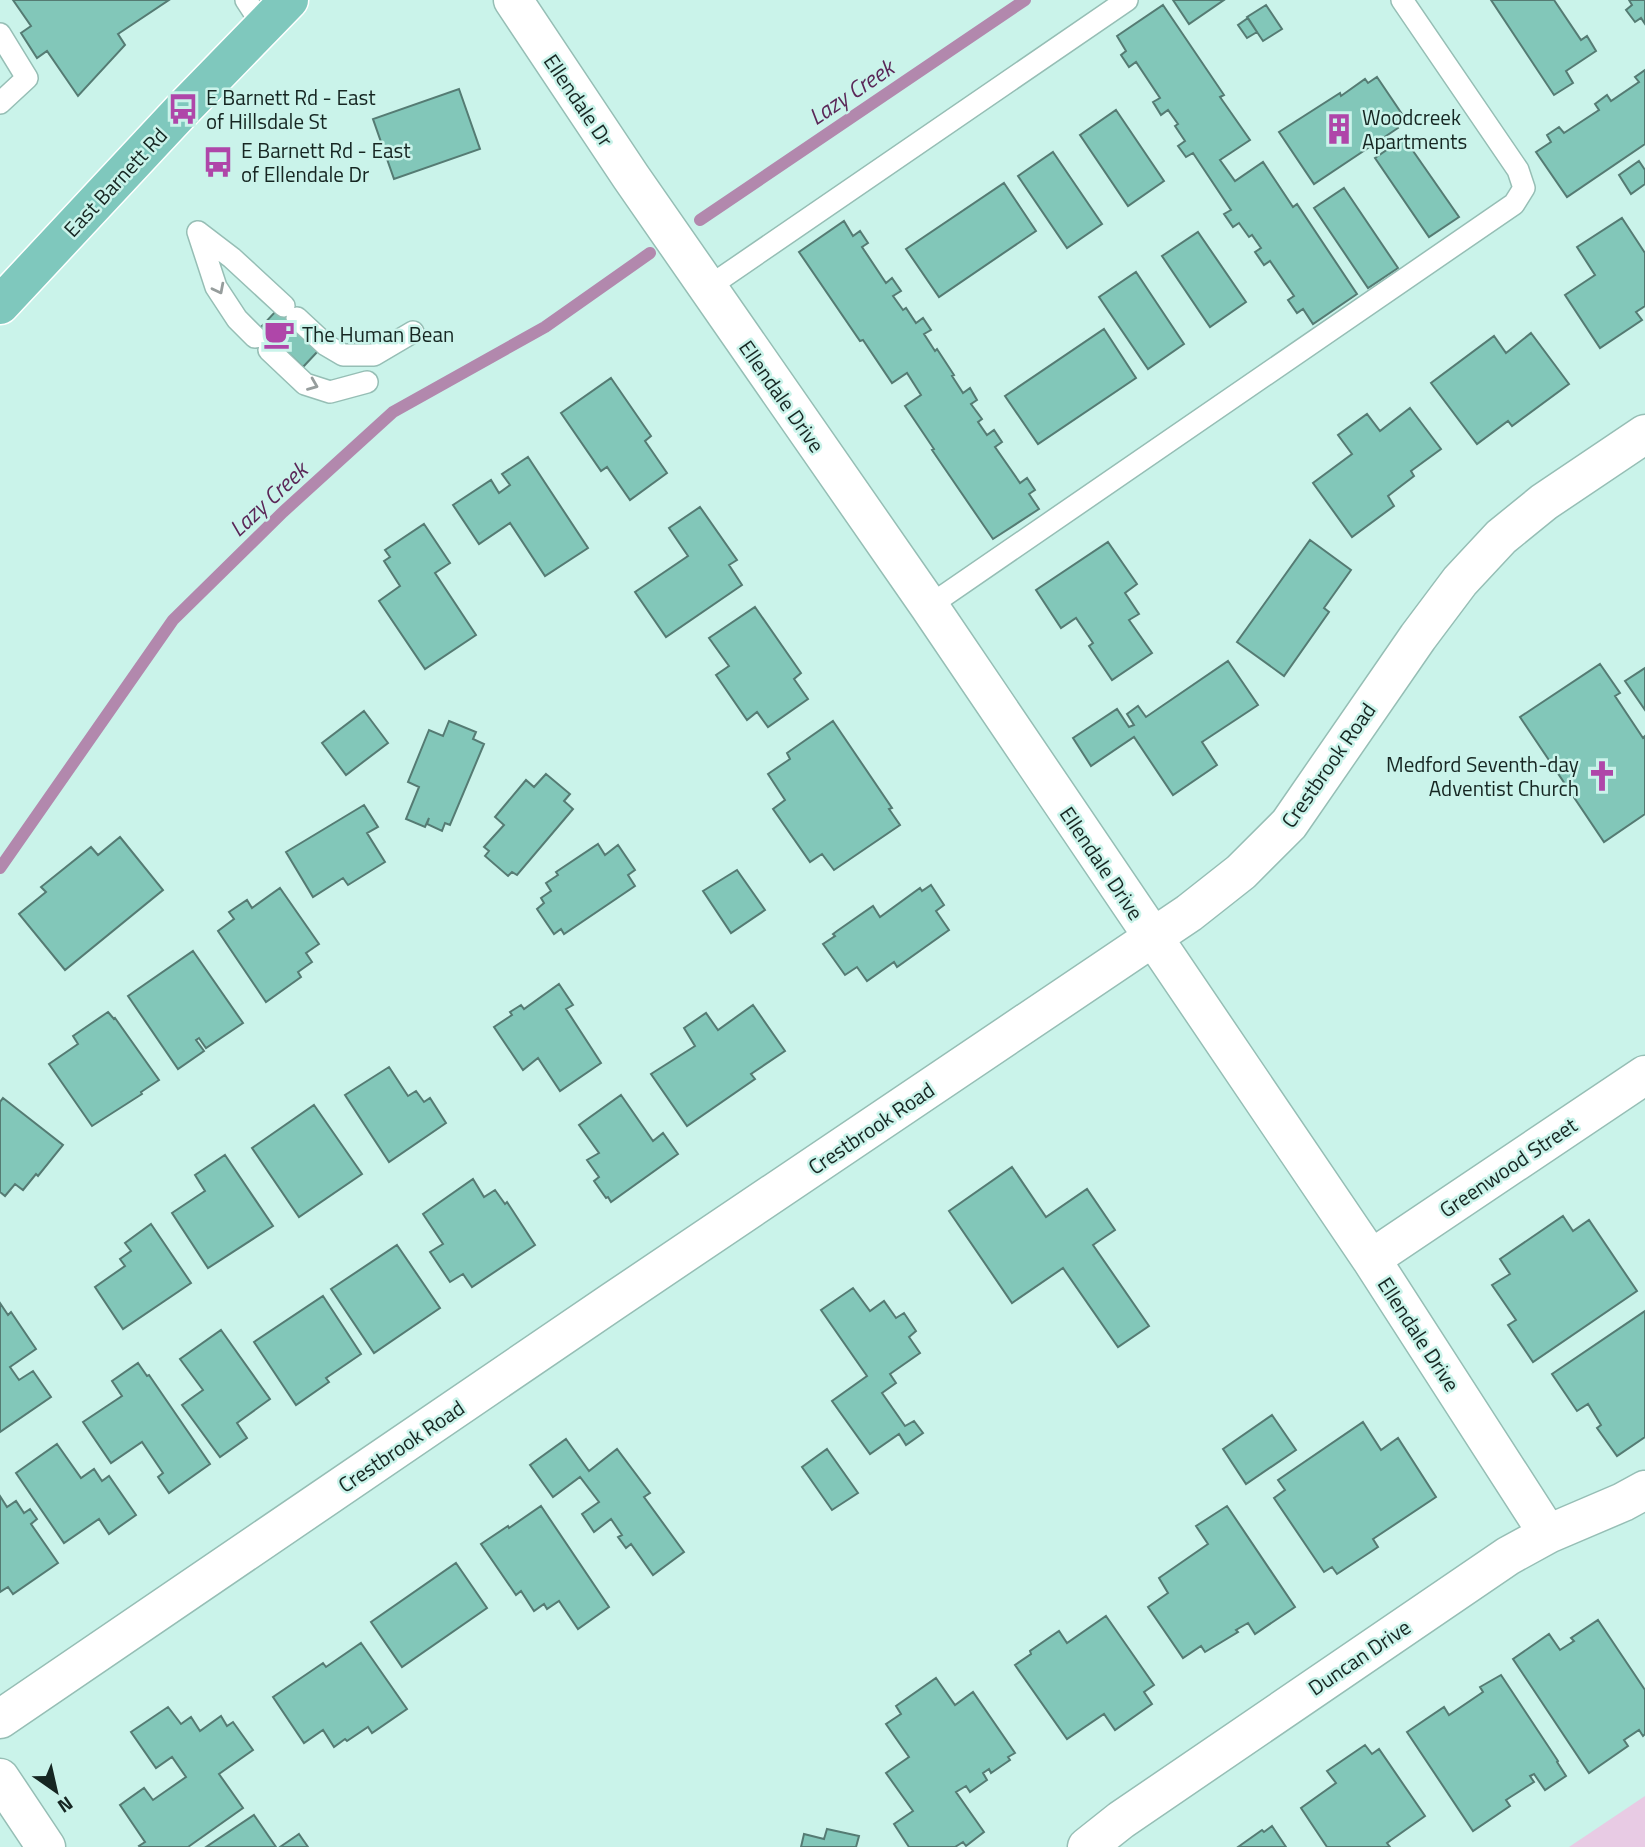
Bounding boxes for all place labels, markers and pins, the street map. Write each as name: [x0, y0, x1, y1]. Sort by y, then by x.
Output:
place label: E Barnett Rd - East of Hillsdale St: [206, 81, 376, 137]
bus stop icon: E Barnett Rd - East of Hillsdale St: [166, 92, 200, 126]
place label: Woodcreek Apartments: [1362, 101, 1467, 157]
building icon: Woodcreek Apartments: [1322, 112, 1356, 146]
place label: E Barnett Rd - East of Ellendale Dr: [241, 134, 411, 190]
bus stop icon: E Barnett Rd - East of Ellendale Dr: [201, 145, 235, 179]
cafe icon: The Human Bean: [262, 317, 296, 351]
place label: The Human Bean: [302, 318, 454, 350]
place label: Medford Seventh-day Adventist Church: [1386, 748, 1579, 804]
church icon: Medford Seventh-day Adventist Church: [1585, 759, 1619, 793]

